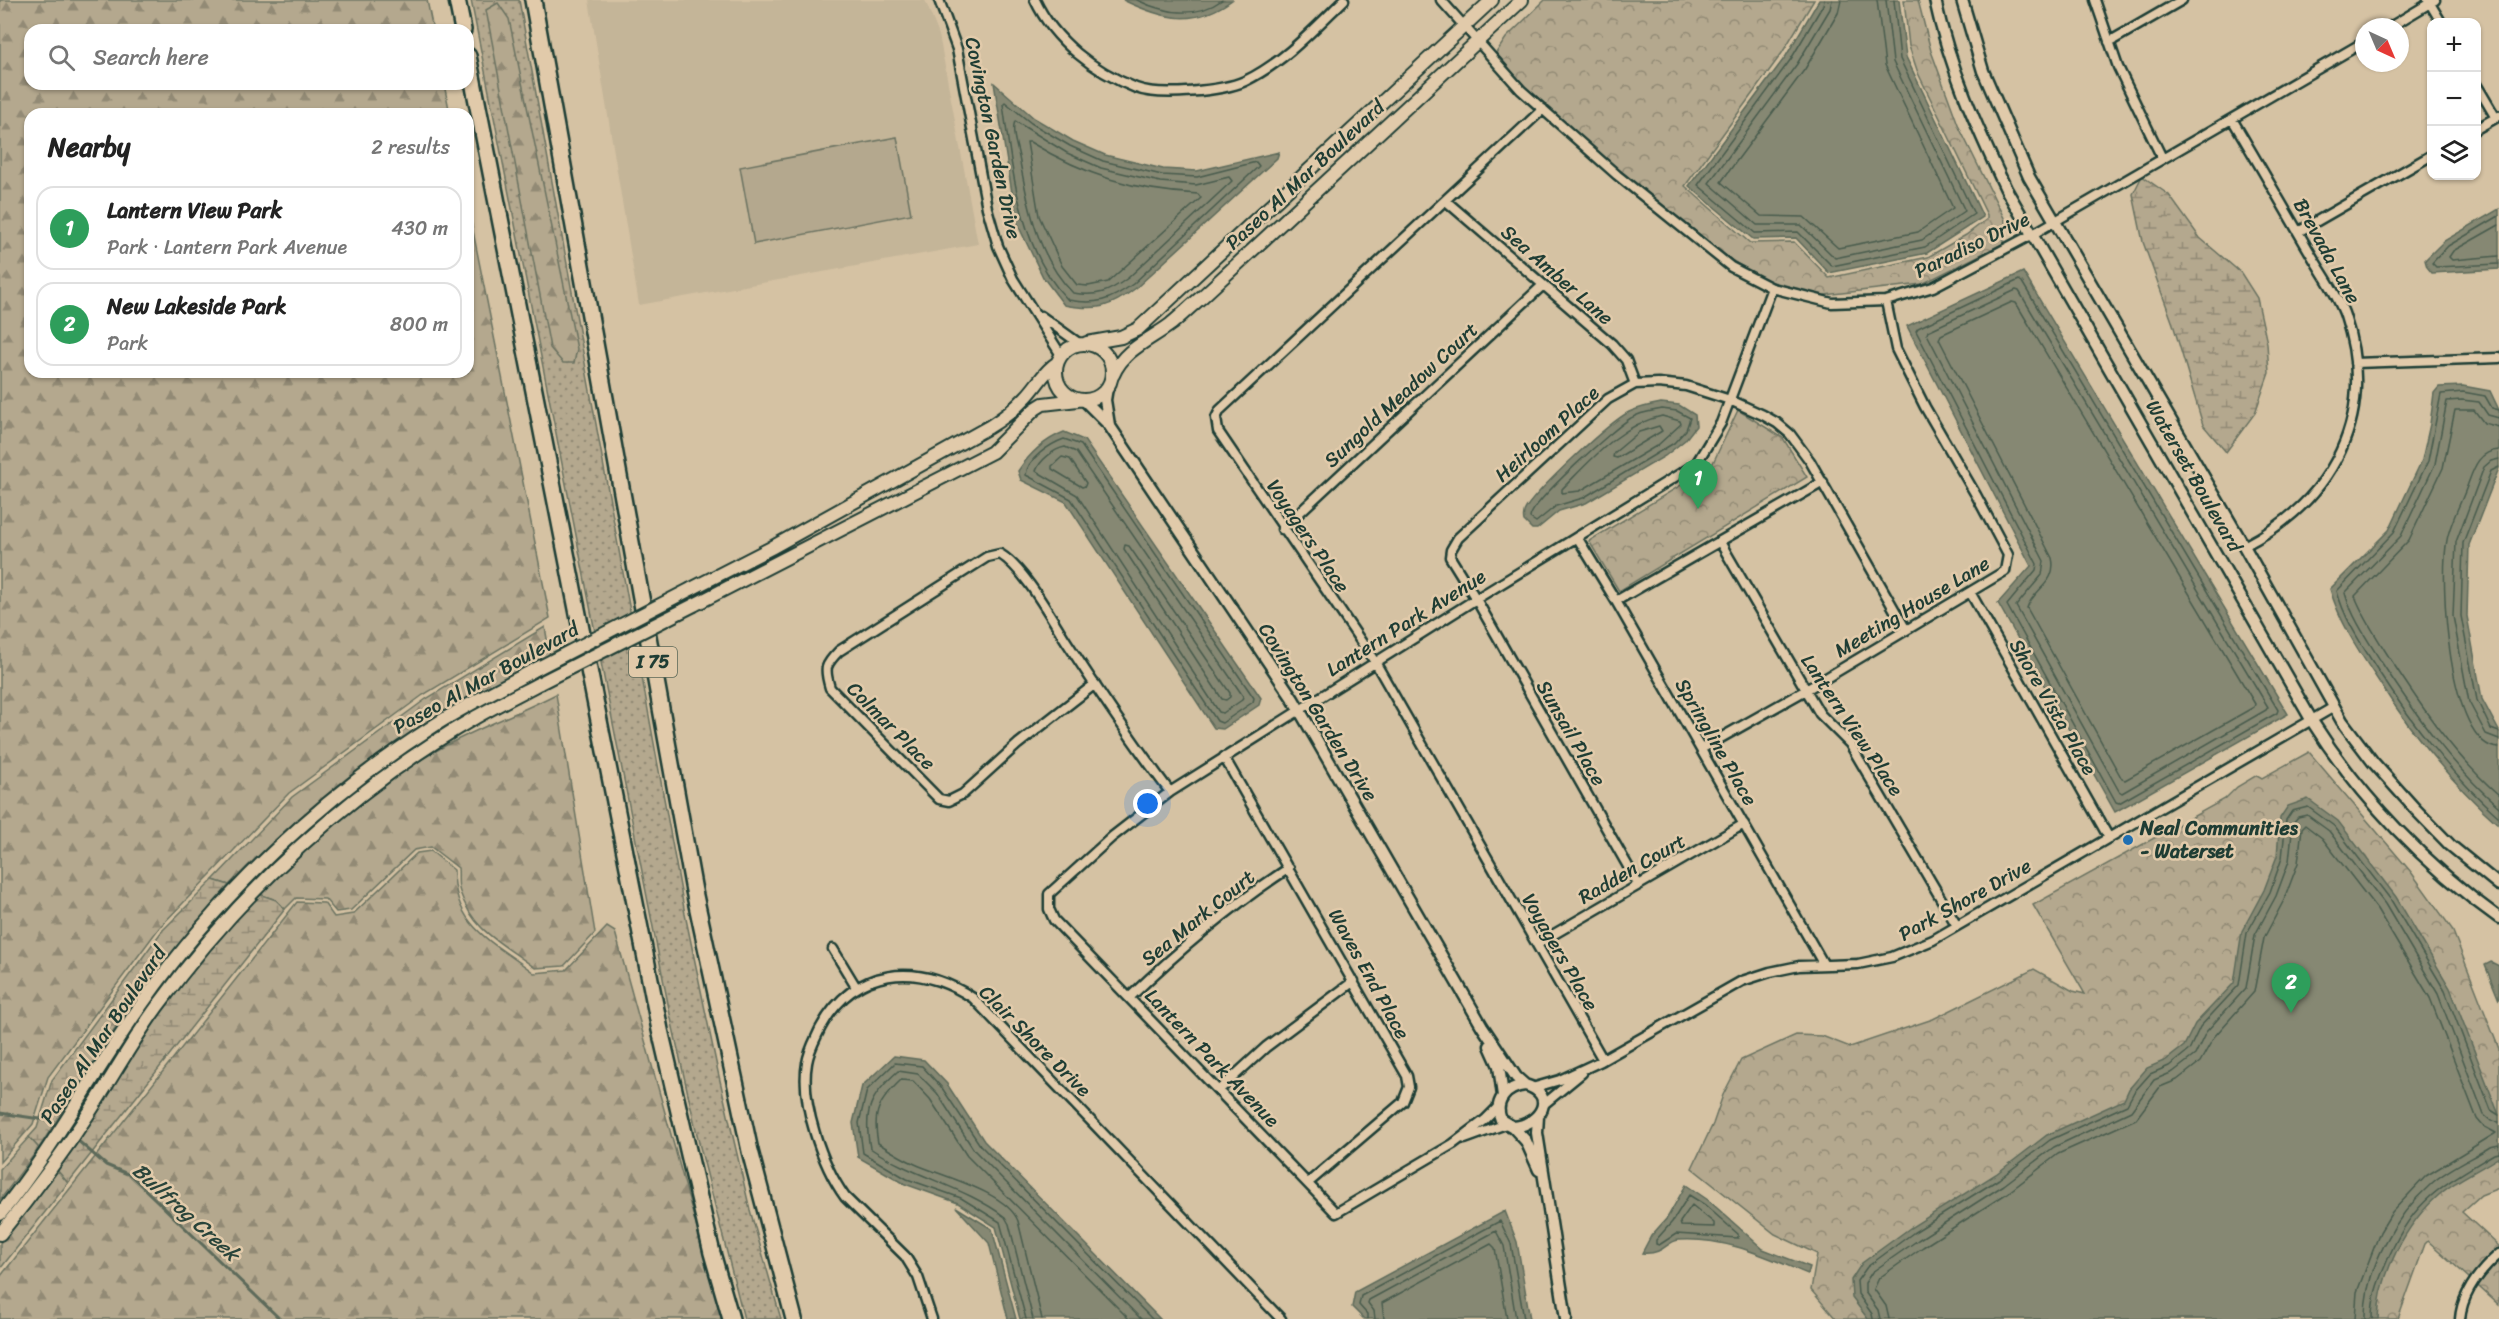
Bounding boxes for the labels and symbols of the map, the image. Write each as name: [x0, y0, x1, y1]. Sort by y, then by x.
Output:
north arrow: [2355, 18, 2409, 72]
street label: Covington Garden Drive: [954, 34, 1032, 242]
street label: Paseo Al Mar Boulevard: [1217, 90, 1394, 259]
street label: Brevada Lane: [2283, 192, 2371, 310]
street label: Paradiso Drive: [1908, 202, 2036, 288]
street label: Sea Amber Lane: [1492, 216, 1622, 334]
street label: Sungold Meadow Court: [1315, 313, 1487, 477]
street label: Heirloom Place: [1486, 377, 1608, 491]
street label: Waterset Boulevard: [2136, 393, 2253, 560]
pin: 1: [1678, 460, 1718, 509]
street label: Voyagers Place: [1257, 472, 1359, 600]
street label: Meeting House Lane: [1827, 547, 1997, 667]
street label: Lantern Park Avenue: [1319, 559, 1493, 686]
street label: Paseo Al Mar Boulevard: [386, 611, 587, 744]
street label: Covington Garden Drive: [1249, 615, 1387, 809]
street label: Shore Vista Place: [2000, 632, 2107, 782]
street label: Lantern View Place: [1791, 646, 1913, 804]
road number: I 75: [629, 647, 677, 677]
street label: Springline Place: [1665, 671, 1767, 813]
street label: Colmar Place: [838, 673, 944, 779]
street label: Sunsail Place: [1526, 673, 1616, 793]
your location: [1133, 789, 1162, 818]
place label: Neal Communities - Waterset: [2139, 811, 2299, 869]
street label: Radden Court: [1571, 824, 1693, 914]
marker: Neal Communities - Waterset: [2121, 833, 2135, 847]
street label: Park Shore Drive: [1892, 849, 2038, 951]
street label: Sea Mark Court: [1133, 860, 1263, 975]
street label: Voyagers Place: [1512, 886, 1608, 1018]
street label: Waves End Place: [1318, 902, 1420, 1046]
street label: Paseo Al Mar Boulevard: [30, 938, 177, 1131]
pin: 2: [2272, 964, 2310, 1013]
street label: Clair Shore Drive: [970, 976, 1100, 1106]
street label: Lantern Park Avenue: [1136, 980, 1288, 1136]
water label: Bullfrog Creek: [123, 1153, 251, 1273]

